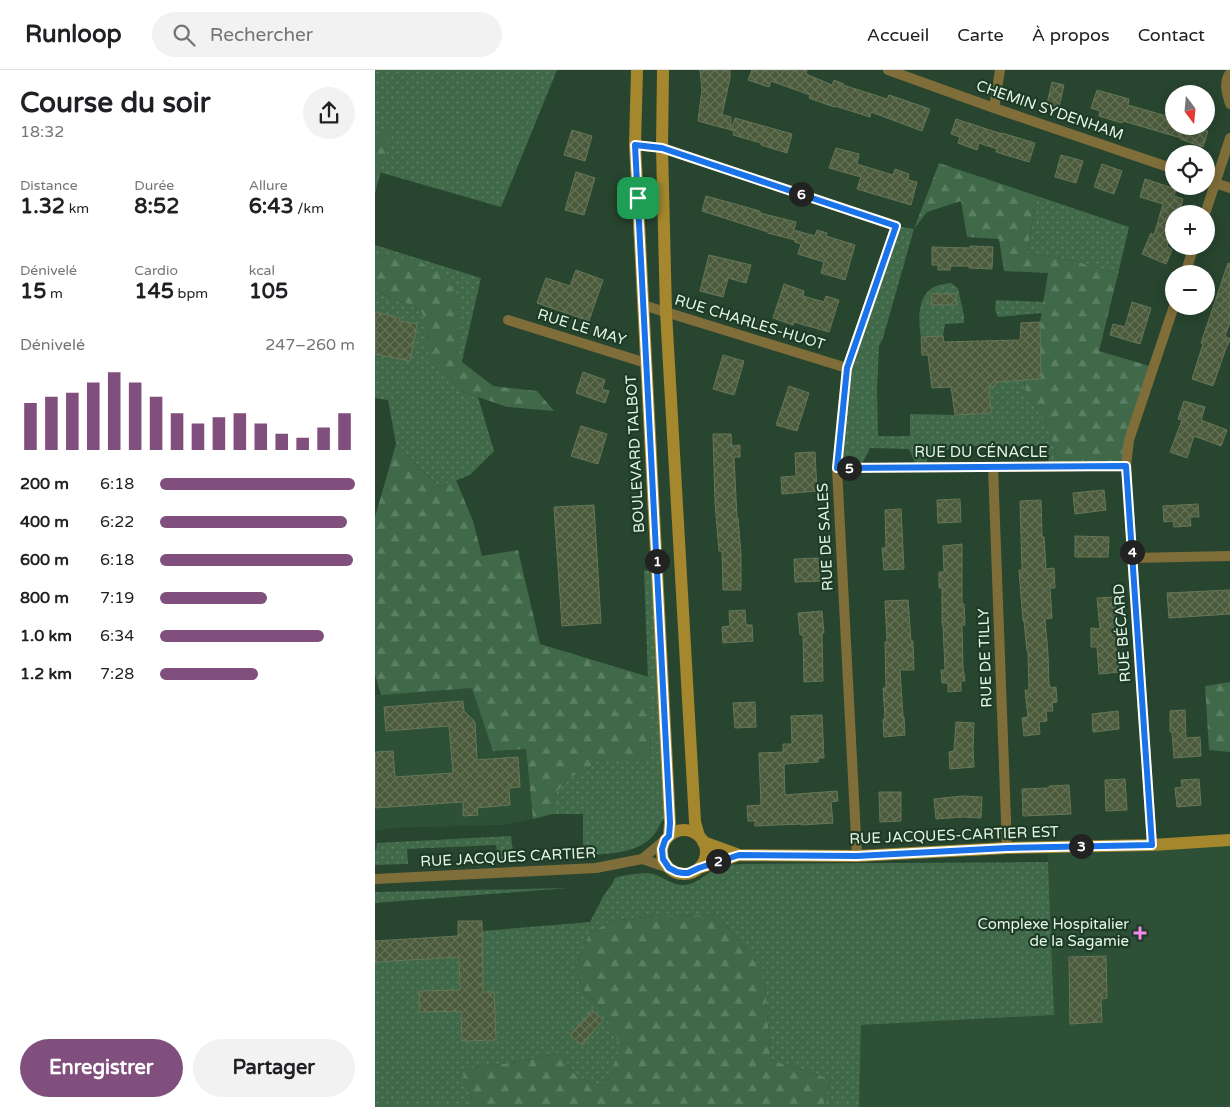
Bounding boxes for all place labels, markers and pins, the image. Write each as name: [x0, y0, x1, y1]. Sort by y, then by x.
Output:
pin: [617, 177, 659, 219]
pin: 6: [789, 182, 813, 206]
pin: 5: [837, 456, 861, 480]
pin: 4: [1119, 540, 1145, 564]
pin: 1: [645, 548, 669, 574]
pin: 3: [1069, 834, 1093, 858]
pin: 2: [705, 848, 731, 874]
place label: Complexe Hospitalier de la Sagamie: [978, 915, 1129, 950]
marker: Complexe Hospitalier de la Sagamie: [1133, 926, 1147, 940]

